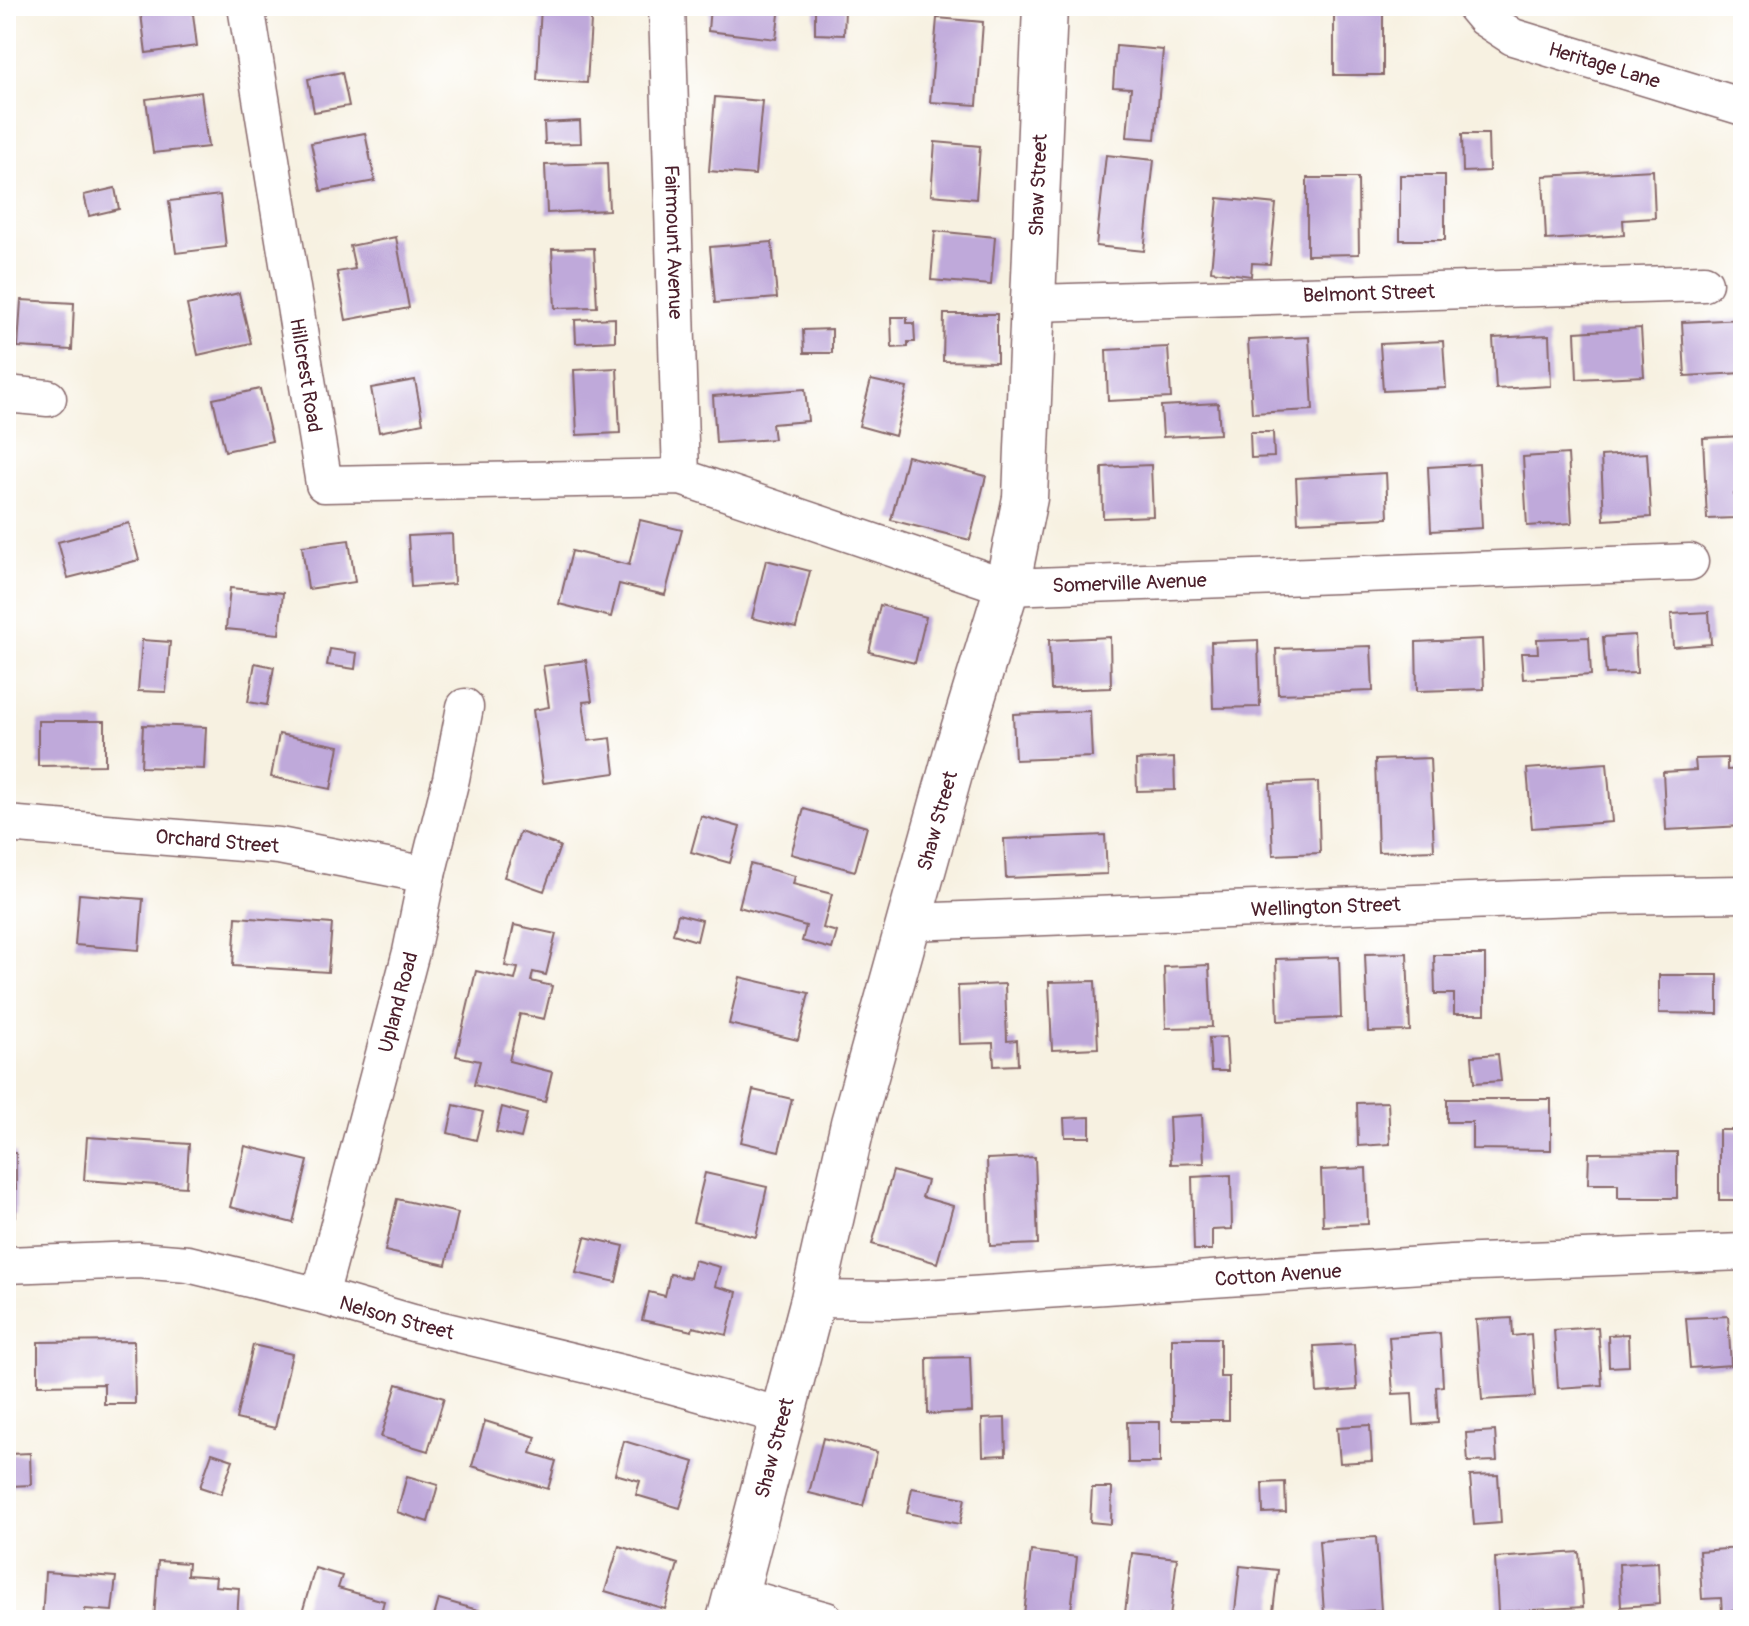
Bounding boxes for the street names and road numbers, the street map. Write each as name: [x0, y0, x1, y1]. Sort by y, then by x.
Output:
street label: Heritage Lane: [1546, 36, 1663, 94]
street label: Shaw Street: [1023, 132, 1052, 237]
street label: Fairmount Avenue: [659, 164, 689, 320]
street label: Belmont Street: [1302, 279, 1436, 307]
street label: Hillcrest Road: [285, 316, 328, 434]
street label: Somerville Avenue: [1052, 567, 1207, 598]
street label: Shaw Street: [911, 767, 963, 873]
street label: Orchard Street: [155, 824, 281, 859]
street label: Wellington Street: [1250, 891, 1402, 922]
street label: Upland Road: [372, 949, 423, 1055]
street label: Cotton Avenue: [1214, 1258, 1342, 1291]
street label: Nelson Street: [337, 1290, 458, 1345]
street label: Shaw Street: [749, 1394, 799, 1501]

